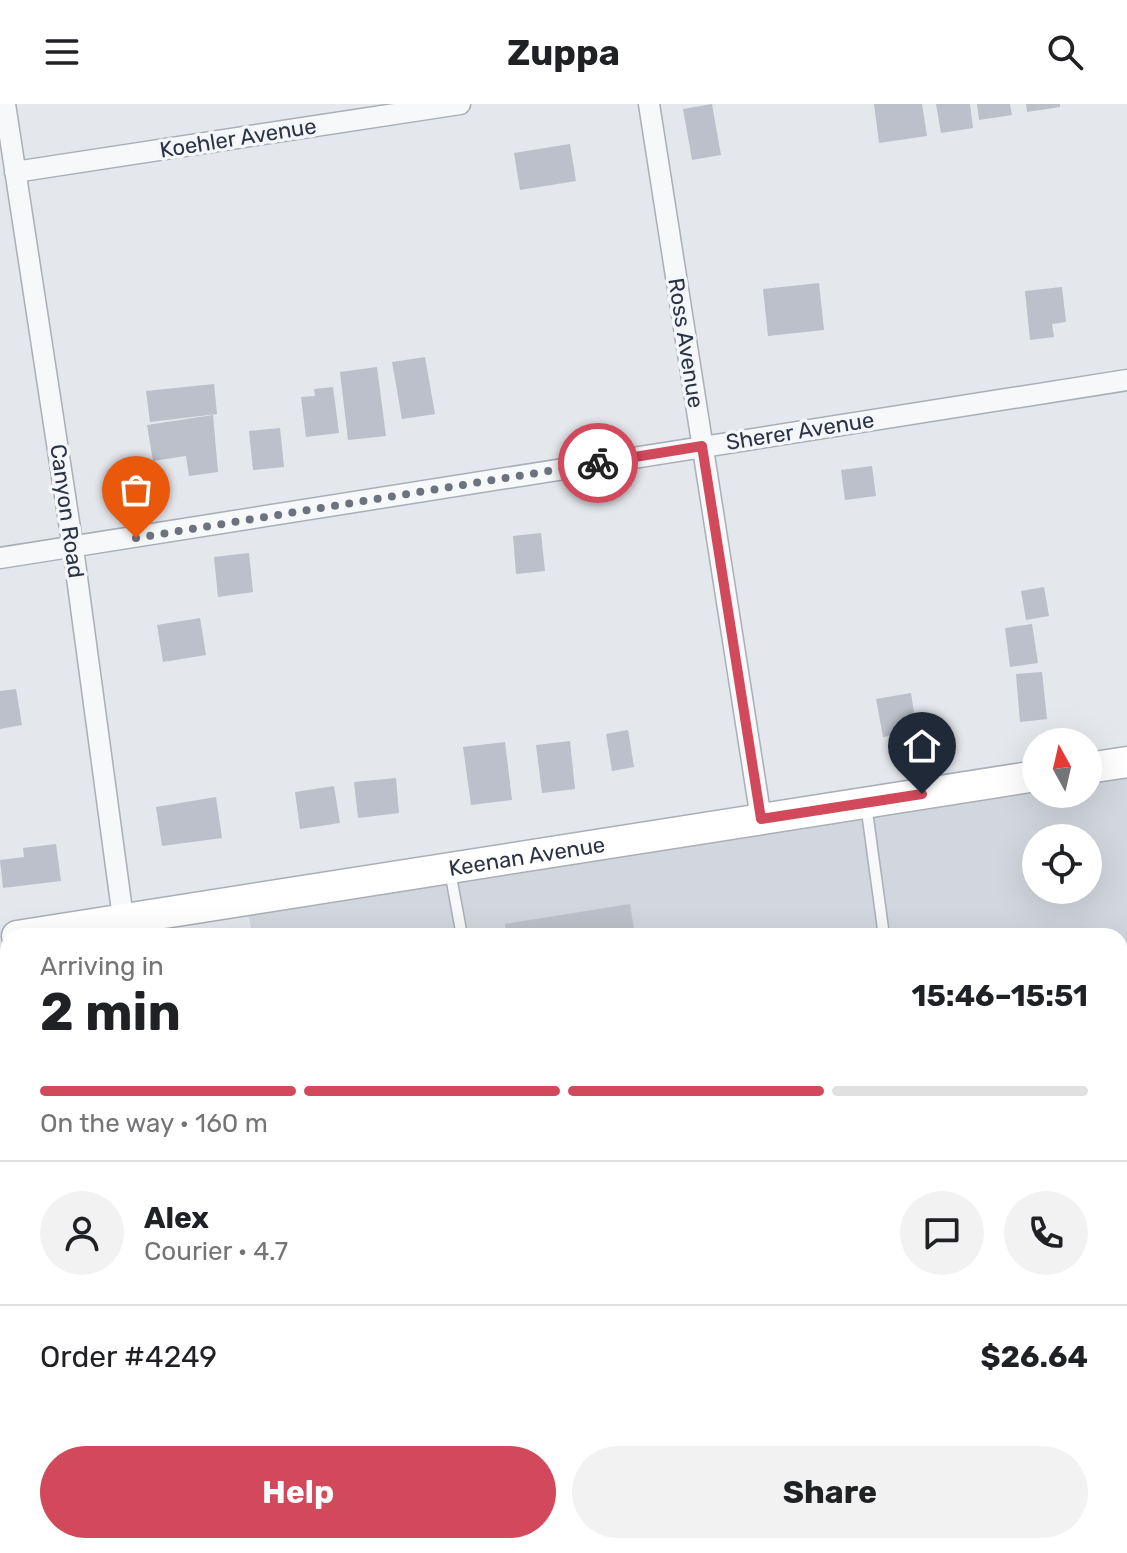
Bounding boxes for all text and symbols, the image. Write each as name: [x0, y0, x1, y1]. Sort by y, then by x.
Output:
icon: menu: [40, 30, 84, 74]
icon: search: [1043, 30, 1087, 74]
text: Zuppa: [507, 31, 620, 74]
street label: Koehler Avenue: [158, 112, 318, 164]
street label: Ross Avenue: [662, 276, 710, 410]
street label: Sherer Avenue: [724, 406, 876, 456]
courier: [558, 423, 638, 503]
icon: bike: [576, 441, 620, 485]
street label: Canyon Road: [44, 442, 90, 580]
pin: [102, 456, 170, 538]
icon: bag: [114, 468, 158, 512]
pin: [888, 712, 956, 794]
icon: home: [900, 724, 944, 768]
north arrow: [1022, 728, 1102, 808]
map controls: [1022, 728, 1102, 904]
button: locate: [1022, 824, 1102, 904]
street label: Keenan Avenue: [447, 830, 607, 882]
text: Arriving in: [40, 951, 164, 982]
text: 15:46–15:51: [912, 978, 1088, 1014]
text: 2 min: [40, 981, 181, 1043]
text: On the way · 160 m: [40, 1108, 268, 1139]
button: person: [40, 1191, 124, 1275]
button: chat: [900, 1191, 984, 1275]
button: phone: [1004, 1191, 1088, 1275]
text: Alex: [144, 1200, 209, 1236]
text: Courier · 4.7: [144, 1236, 288, 1267]
text: Order #4249: [40, 1339, 217, 1375]
text: $26.64: [981, 1339, 1088, 1375]
button: Help: [40, 1446, 556, 1538]
button: Share: [572, 1446, 1088, 1538]

